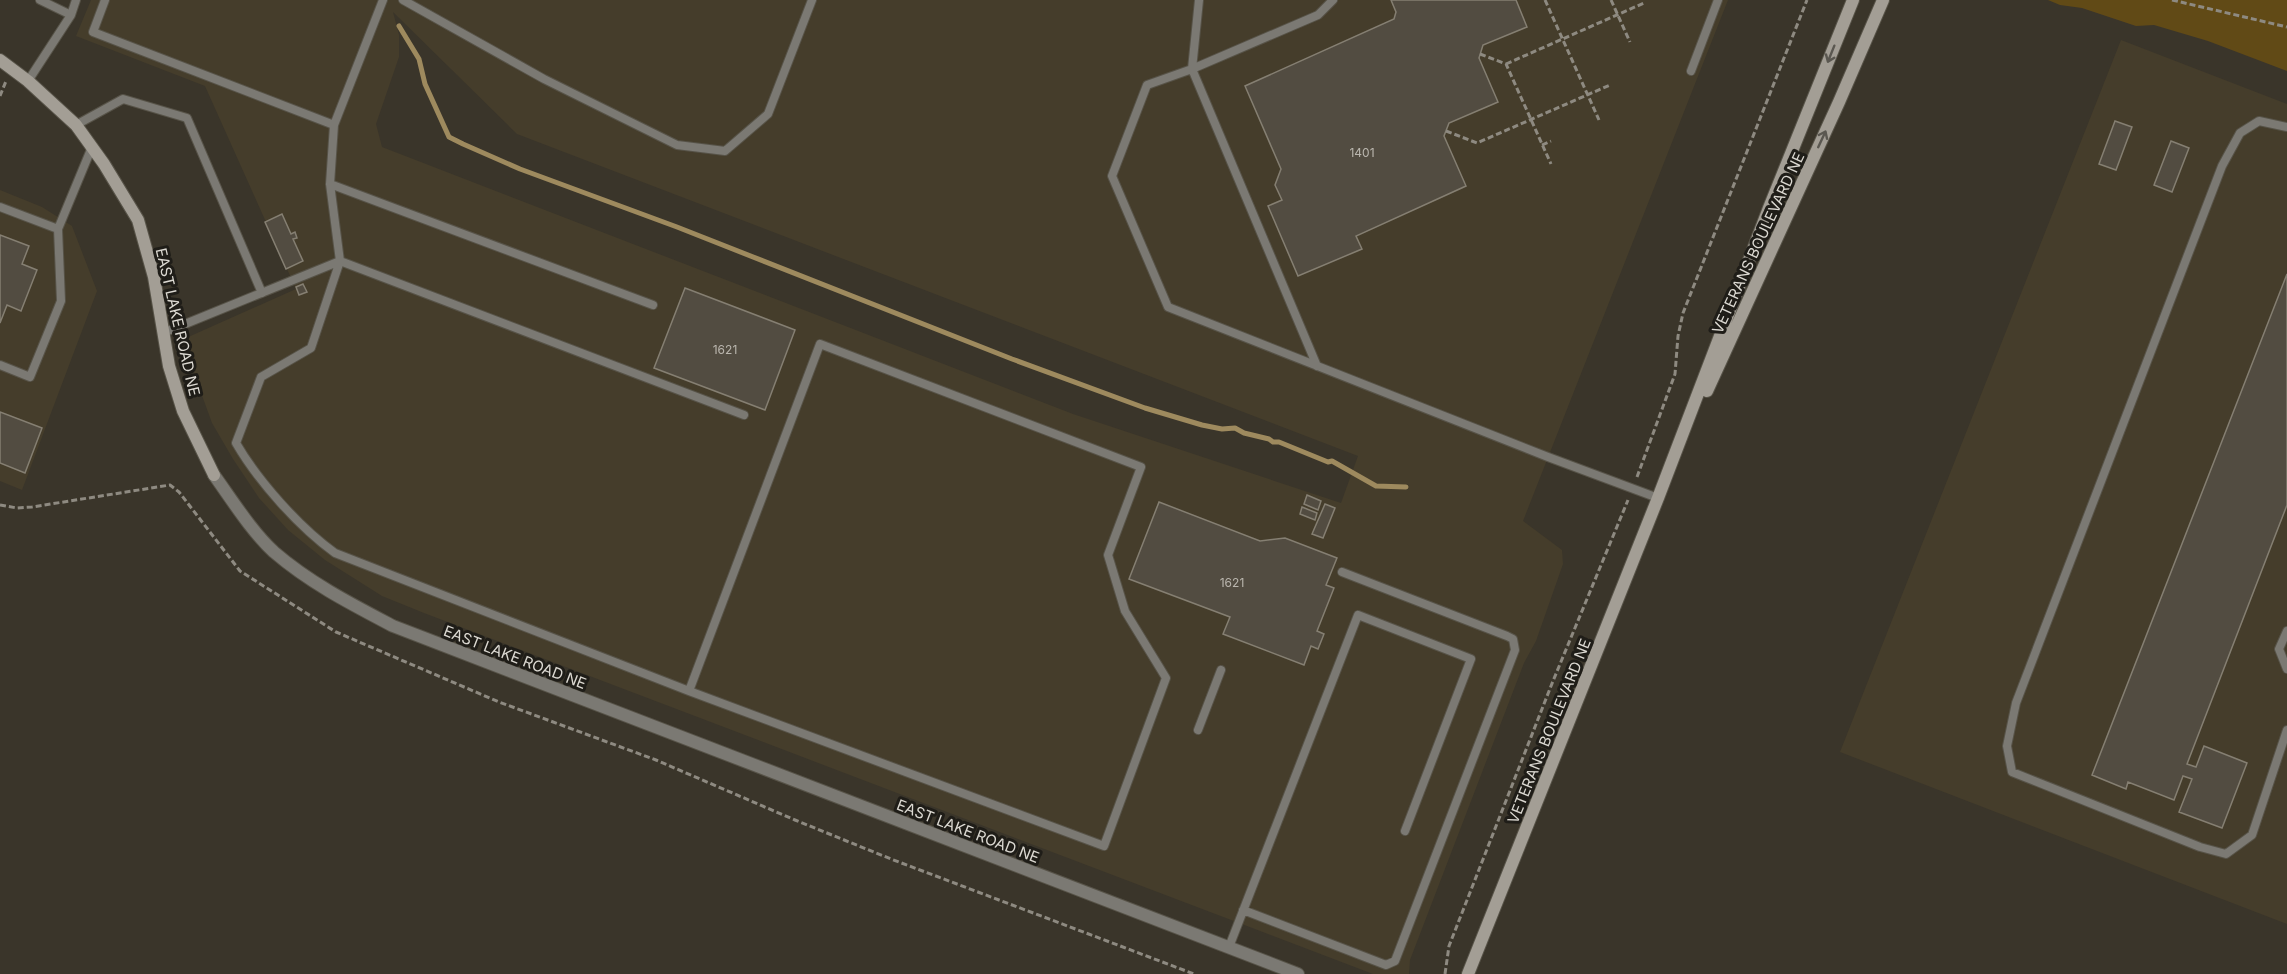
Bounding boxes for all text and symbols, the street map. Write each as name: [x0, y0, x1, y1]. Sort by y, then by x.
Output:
one-way arrow: [1825, 45, 1836, 63]
one-way arrow: [1817, 131, 1828, 149]
house number: 1401: [1349, 145, 1375, 160]
street label: VETERANS BOULEVARD NE: [1708, 149, 1808, 337]
street label: EAST LAKE ROAD NE: [152, 246, 204, 398]
house number: 1621: [713, 342, 737, 357]
house number: 1621: [1220, 575, 1244, 590]
street label: EAST LAKE ROAD NE: [441, 621, 589, 693]
street label: VETERANS BOULEVARD NE: [1503, 636, 1595, 826]
street label: EAST LAKE ROAD NE: [894, 795, 1042, 867]

